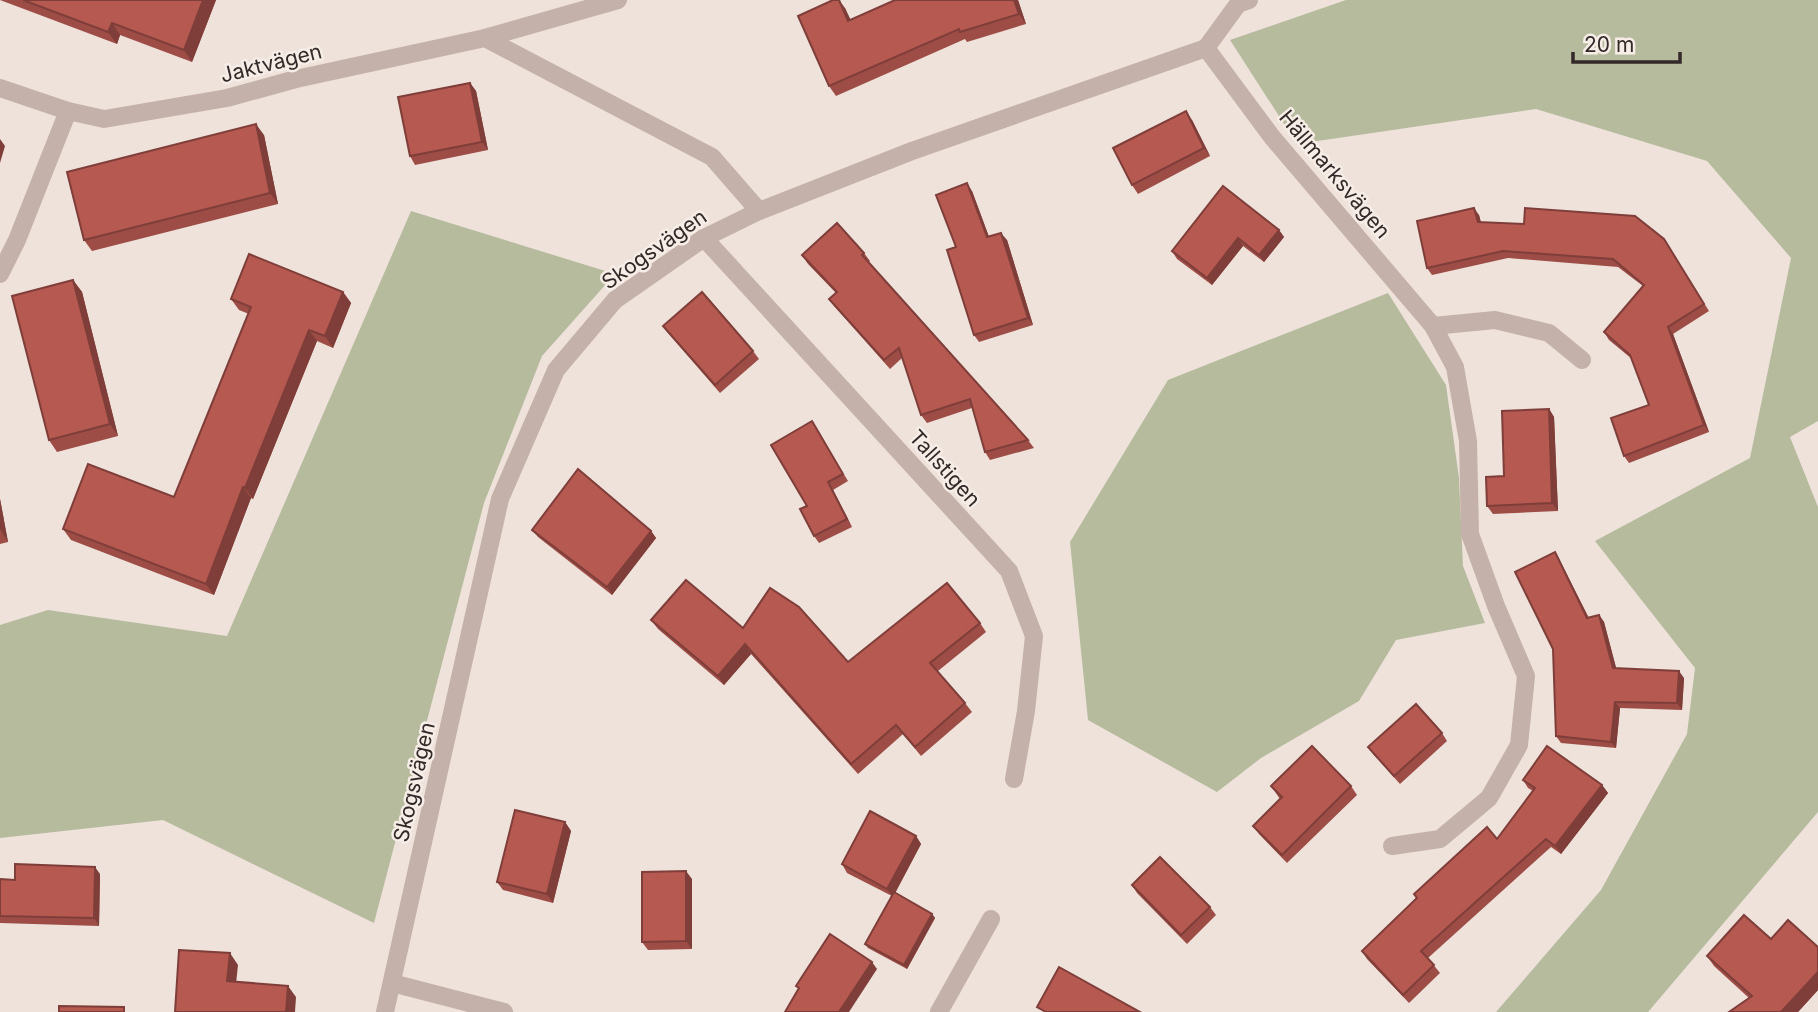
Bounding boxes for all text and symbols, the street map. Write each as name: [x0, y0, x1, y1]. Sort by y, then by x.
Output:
scale bar: [1573, 21, 1680, 65]
text: 20 m: [1584, 32, 1634, 57]
street label: Jaktvägen: [218, 38, 324, 88]
street label: Hällmarksvägen: [1274, 105, 1396, 243]
street label: Skogsvägen: [597, 204, 711, 294]
street label: Tallstigen: [904, 424, 986, 512]
street label: Skogsvägen: [388, 720, 440, 844]

